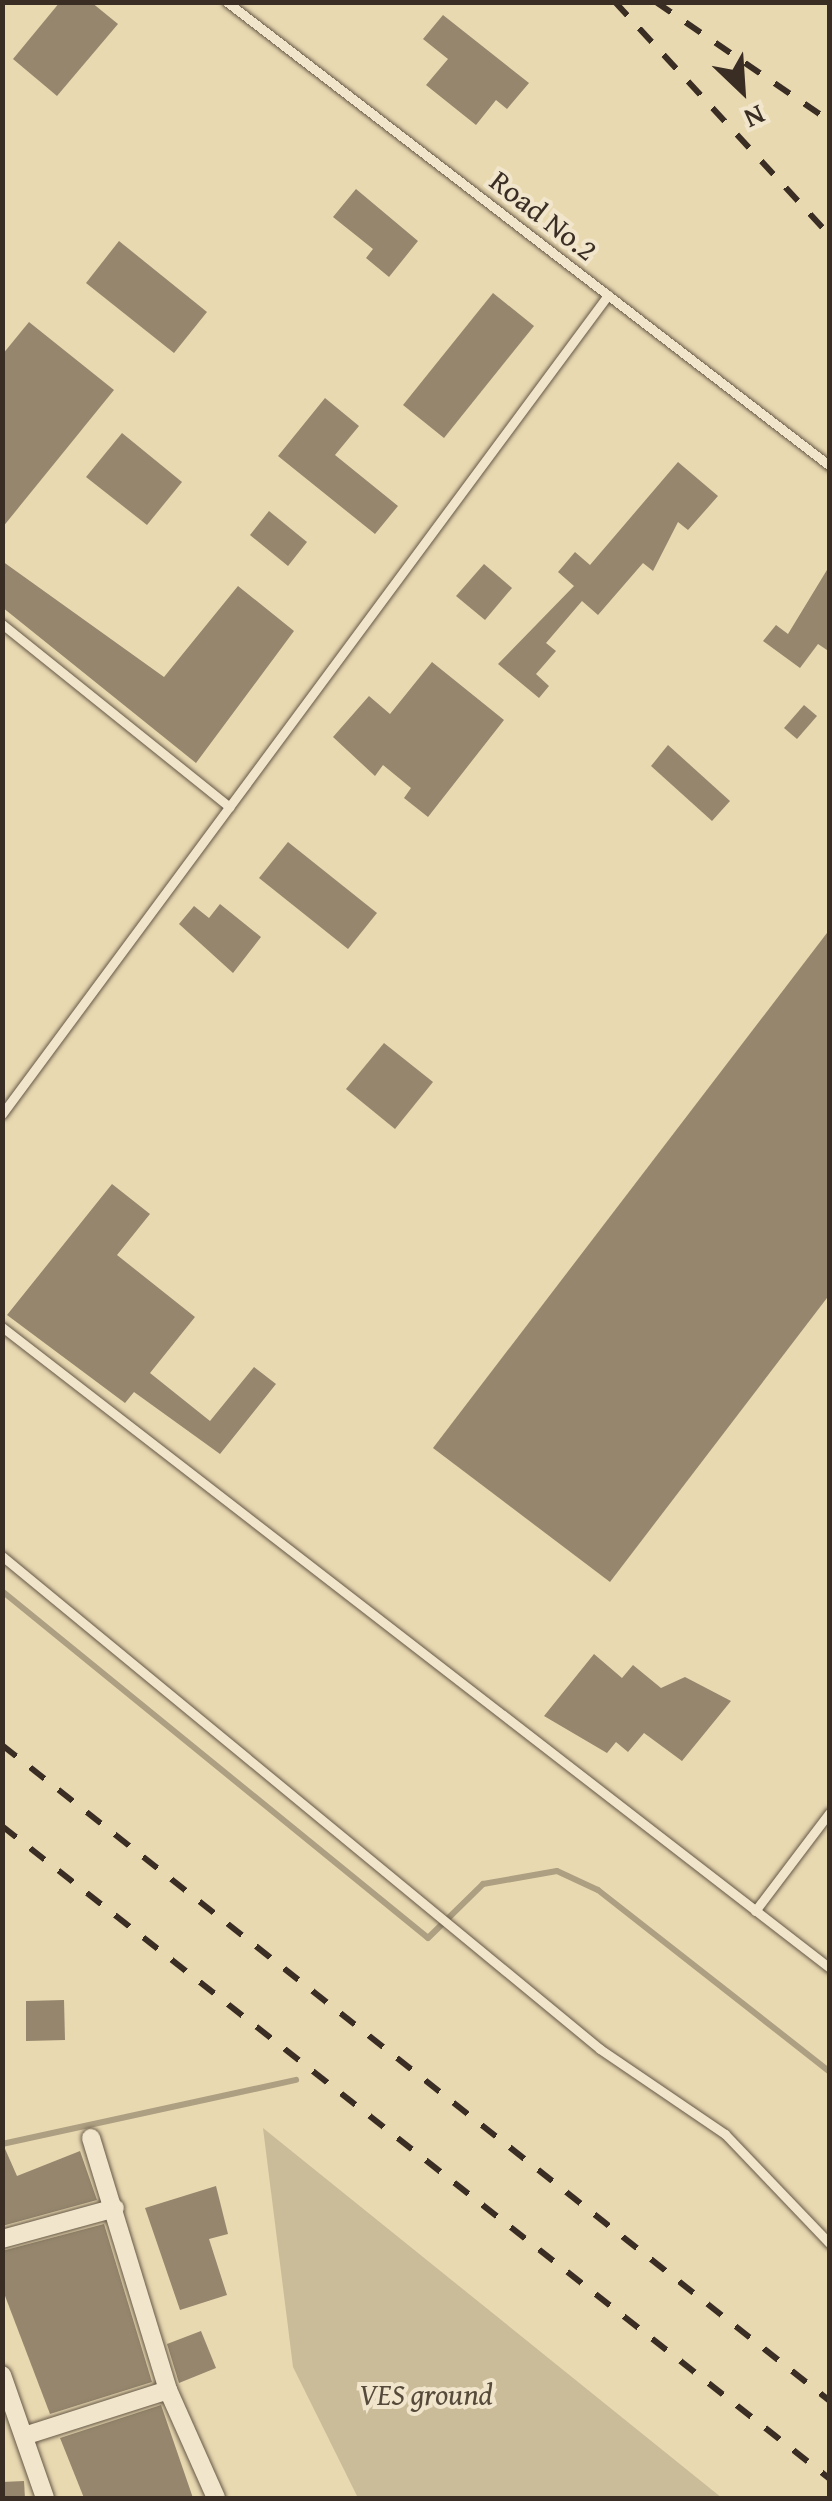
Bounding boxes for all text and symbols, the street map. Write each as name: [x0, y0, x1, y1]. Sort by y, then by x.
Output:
north arrow: [692, 40, 792, 140]
text: N: [738, 95, 772, 140]
street label: Road No.2: [483, 162, 605, 268]
park label: VES ground: [359, 2376, 493, 2412]

